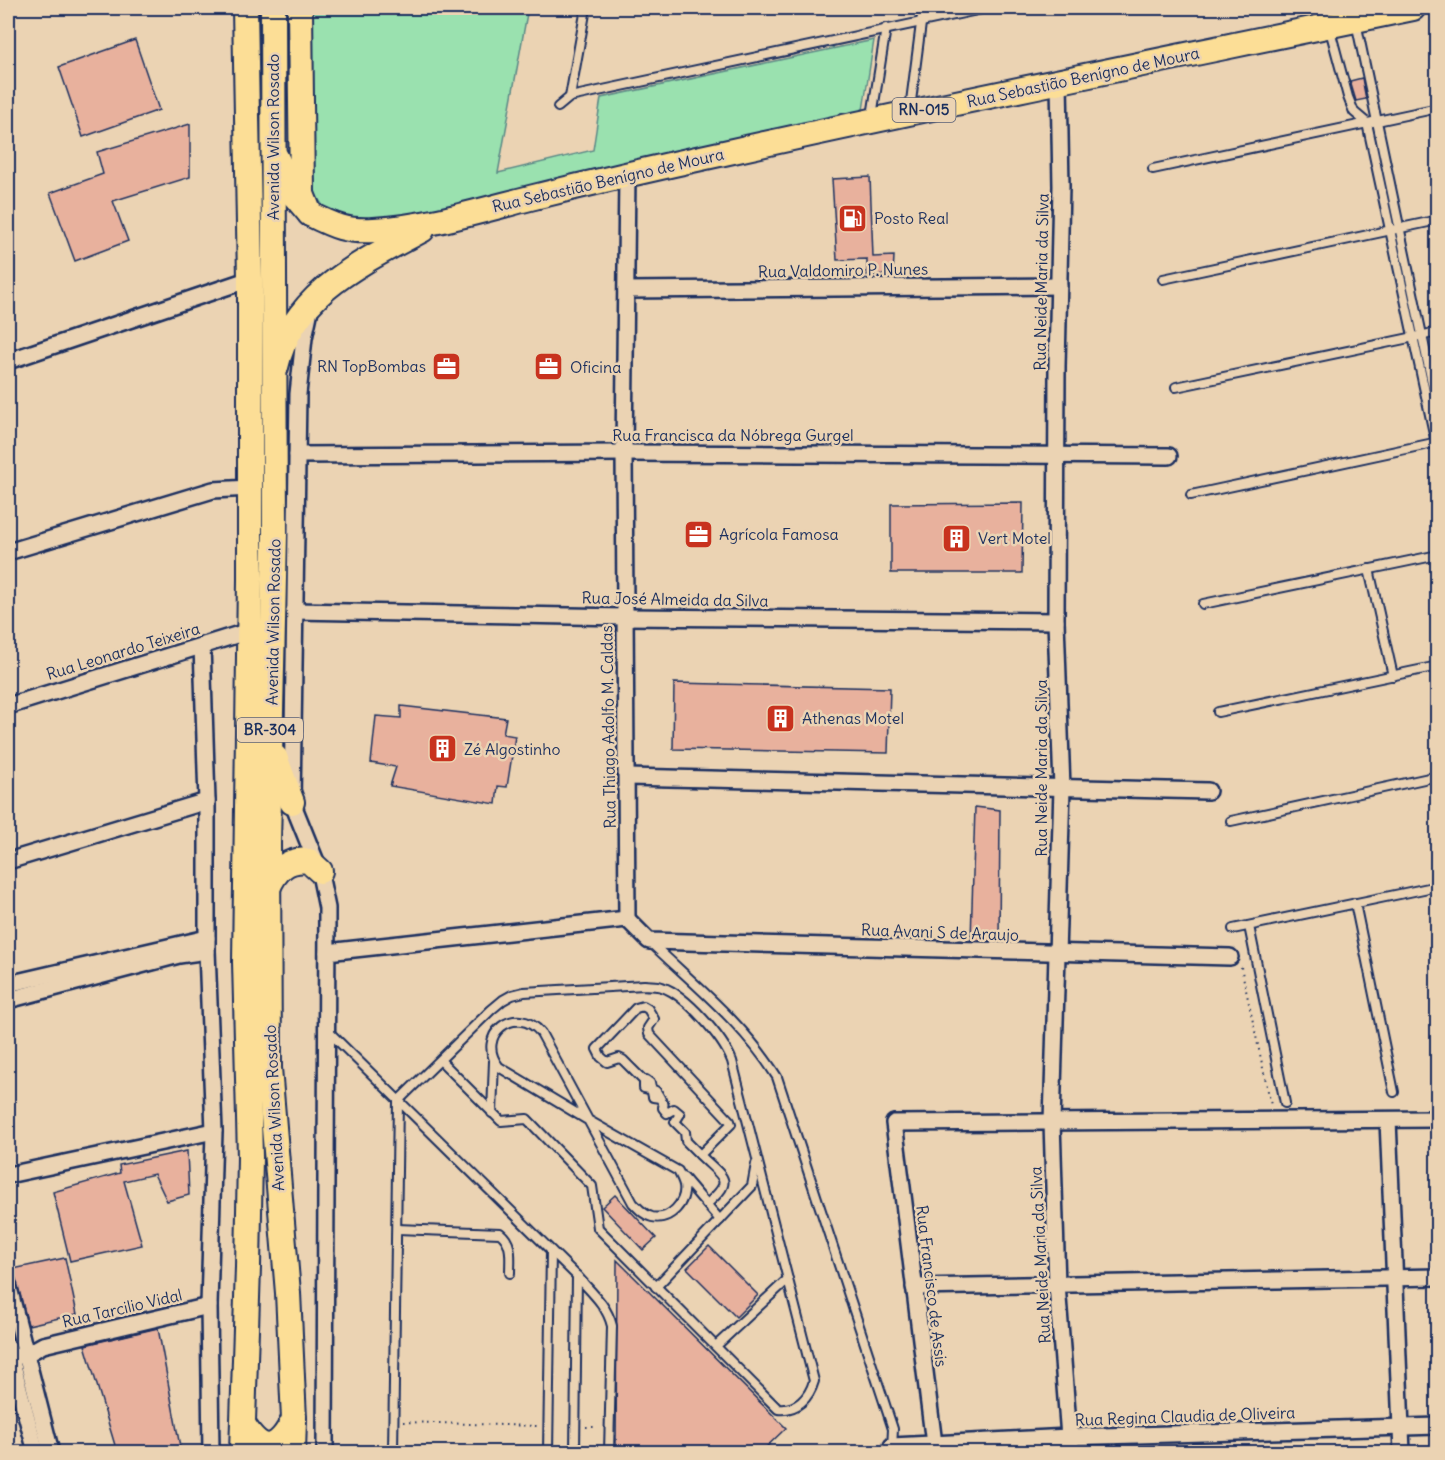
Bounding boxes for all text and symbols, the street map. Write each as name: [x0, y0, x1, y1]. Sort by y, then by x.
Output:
street label: Rua Sebastião Benígno de Moura: [965, 43, 1201, 111]
street label: Avenida Wilson Rosado: [263, 54, 283, 220]
road number: RN-015: [892, 98, 956, 122]
street label: Rua Sebastião Benígno de Moura: [490, 144, 726, 216]
street label: Rua Neide Maria da Silva: [1029, 193, 1053, 371]
fuel station icon: Posto Real: [837, 202, 869, 234]
place label: Posto Real: [874, 208, 949, 228]
street label: Rua Valdomiro P. Nunes: [758, 259, 928, 281]
office icon: RN TopBombas: [431, 350, 463, 382]
office icon: Oficina: [533, 351, 565, 383]
place label: RN TopBombas: [317, 356, 426, 376]
place label: Oficina: [570, 357, 621, 377]
street label: Rua Francisca da Nóbrega Gurgel: [612, 425, 854, 445]
office icon: Agrícola Famosa: [682, 518, 714, 550]
building icon: Vert Motel: [941, 522, 973, 554]
place label: Agrícola Famosa: [719, 524, 839, 544]
place label: Vert Motel: [978, 528, 1051, 548]
street label: Avenida Wilson Rosado: [262, 539, 284, 705]
street label: Rua José Almeida da Silva: [581, 587, 769, 611]
street label: Rua Leonardo Teixeira: [44, 618, 202, 684]
street label: Rua Thiago Adolfo M. Caldas: [596, 625, 620, 829]
street label: Rua Neide Maria da Silva: [1031, 679, 1051, 857]
building icon: Athenas Motel: [765, 702, 797, 734]
place label: Athenas Motel: [802, 708, 904, 728]
road number: BR-304: [237, 718, 303, 742]
building icon: Zé Algostinho: [427, 733, 459, 765]
place label: Zé Algostinho: [464, 739, 560, 759]
street label: Rua Avani S de Araujo: [861, 919, 1019, 945]
street label: Avenida Wilson Rosado: [260, 1024, 288, 1192]
street label: Rua Neide Maria da Silva: [1025, 1166, 1055, 1344]
street label: Rua Francisco de Assis: [912, 1204, 952, 1368]
street label: Rua Tarcilio Vidal: [60, 1284, 184, 1332]
street label: Rua Regina Claudia de Oliveira: [1074, 1402, 1296, 1430]

